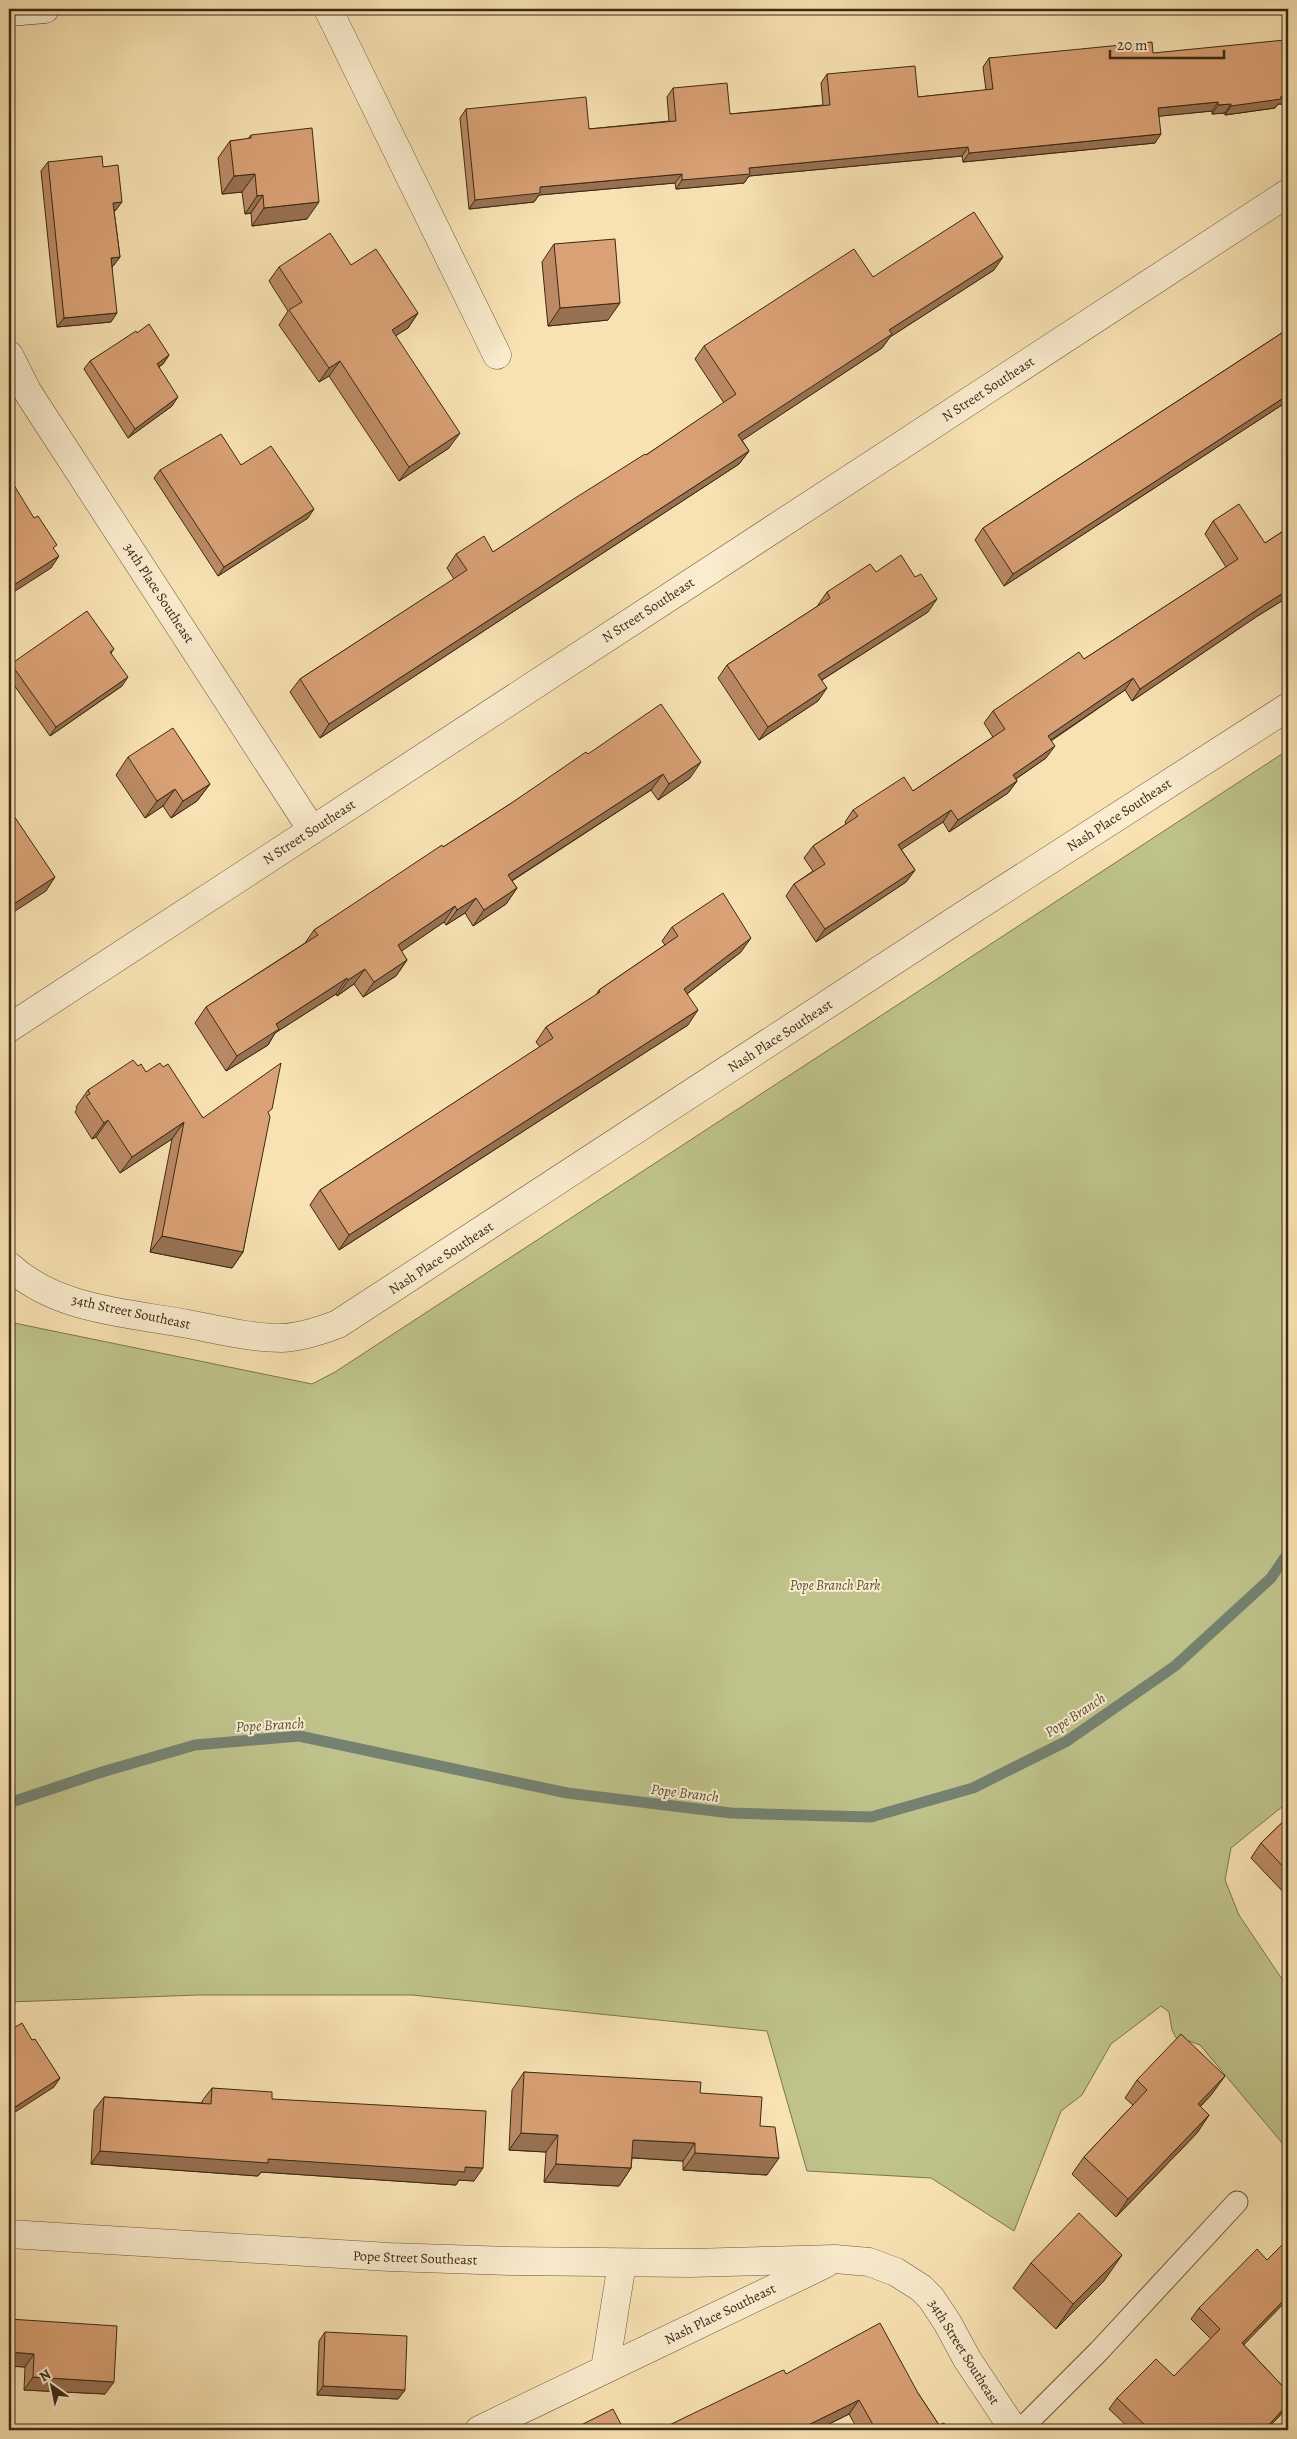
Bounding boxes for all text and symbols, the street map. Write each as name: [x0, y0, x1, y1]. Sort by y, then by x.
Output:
scale bar: [1110, 28, 1223, 60]
text: 20 m: [1117, 35, 1148, 55]
street label: N Street Southeast: [938, 352, 1038, 426]
street label: 34th Place Southeast: [119, 539, 199, 647]
street label: N Street Southeast: [598, 573, 698, 647]
street label: Nash Place Southeast: [1063, 774, 1175, 856]
street label: N Street Southeast: [259, 795, 359, 869]
street label: Nash Place Southeast: [724, 995, 836, 1077]
street label: Nash Place Southeast: [385, 1217, 497, 1299]
street label: 34th Street Southeast: [70, 1290, 193, 1334]
park label: Pope Branch Park: [790, 1576, 880, 1595]
water label: Pope Branch: [1041, 1688, 1109, 1742]
water label: Pope Branch: [235, 1713, 305, 1737]
water label: Pope Branch: [650, 1779, 720, 1807]
street label: Pope Street Southeast: [352, 2246, 478, 2270]
street label: Nash Place Southeast: [661, 2279, 779, 2349]
street label: 34th Street Southeast: [924, 2296, 1004, 2409]
north arrow: [28, 2362, 78, 2412]
text: N: [36, 2365, 55, 2386]

